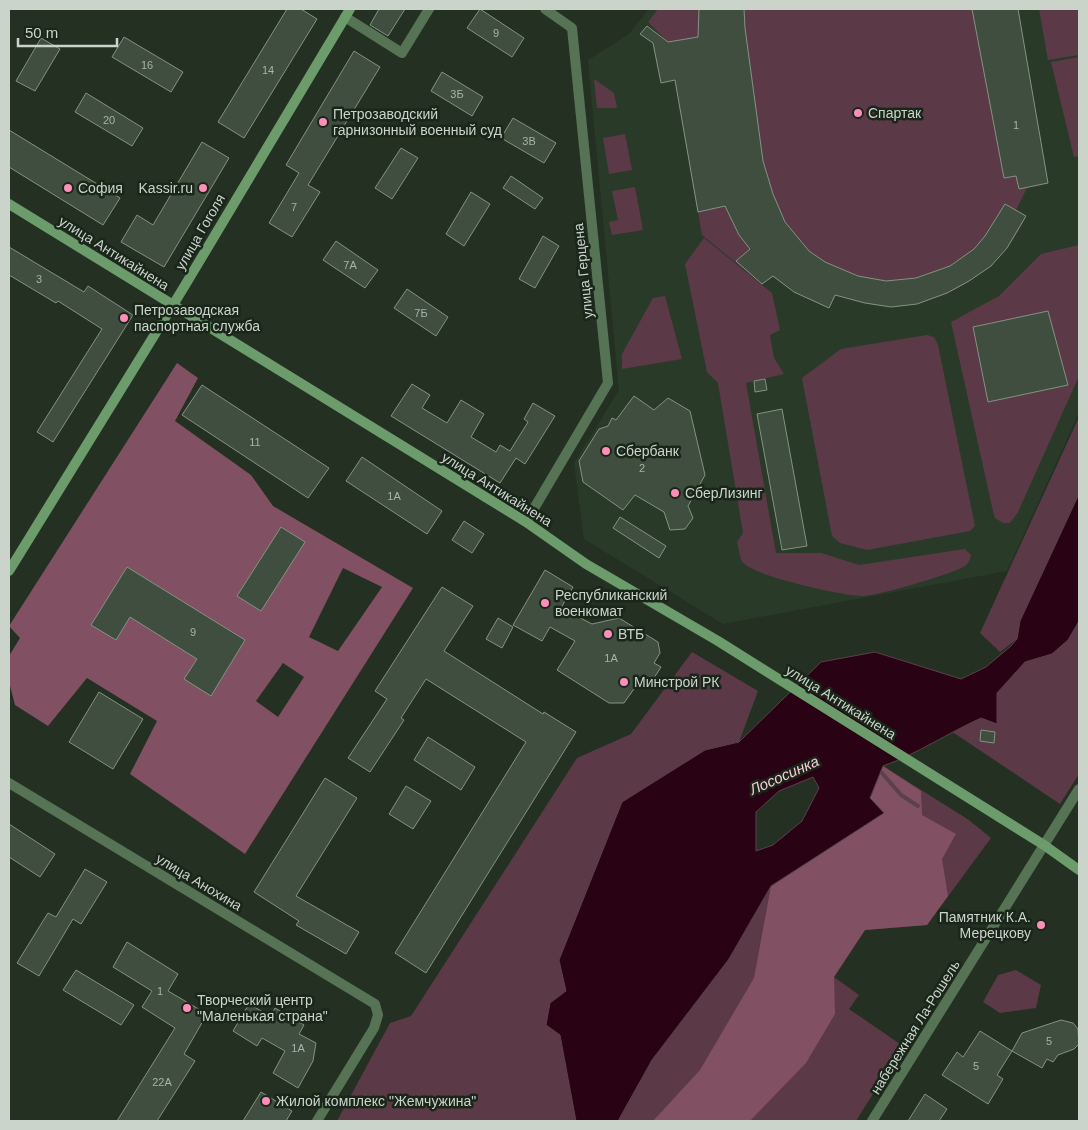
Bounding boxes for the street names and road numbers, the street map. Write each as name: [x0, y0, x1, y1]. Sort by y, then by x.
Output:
street label: улица Гоголя: [172, 191, 228, 273]
street label: улица Антикайнена: [56, 213, 172, 293]
street label: улица Герцена: [570, 222, 596, 319]
street label: улица Антикайнена: [439, 449, 555, 529]
street label: улица Антикайнена: [783, 662, 899, 742]
street label: улица Анохина: [153, 850, 245, 914]
street label: набережная Ла-Рошель: [867, 957, 963, 1097]

